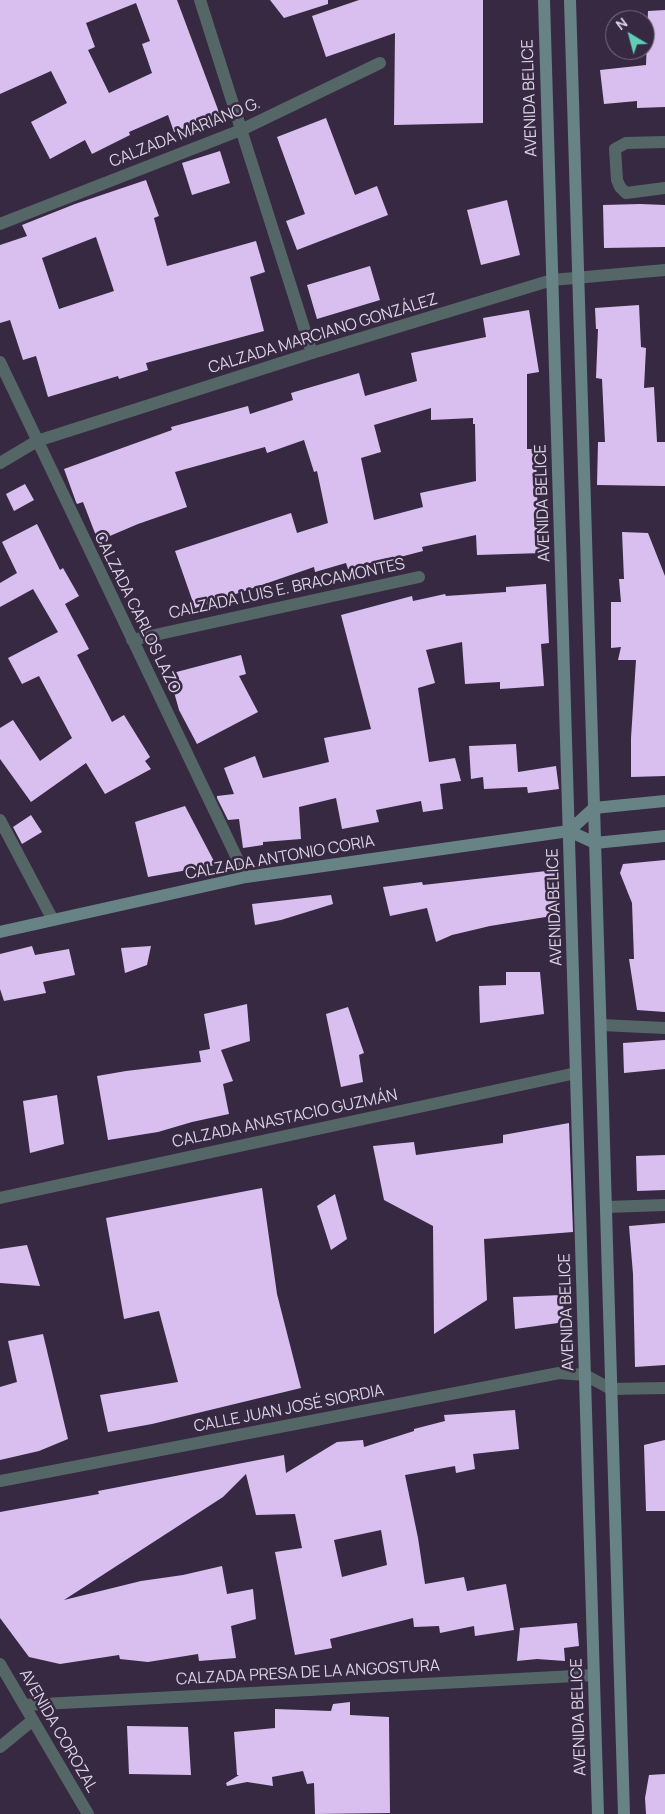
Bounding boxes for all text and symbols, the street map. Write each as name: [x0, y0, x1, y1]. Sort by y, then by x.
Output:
north arrow: [605, 10, 655, 60]
text: N: [612, 13, 631, 34]
street label: AVENIDA BELICE: [518, 39, 542, 157]
street label: CALZADA MARIANO G.: [107, 94, 263, 172]
street label: CALZADA MARCIANO GONZÁLEZ: [206, 290, 440, 378]
street label: AVENIDA BELICE: [531, 444, 555, 562]
street label: CALZADA CARLOS LAZO: [90, 529, 184, 697]
street label: CALZADA LUIS E. BRACAMONTES: [167, 555, 407, 623]
street label: CALZADA ANTONIO CORIA: [184, 832, 376, 884]
street label: AVENIDA BELICE: [543, 848, 567, 966]
street label: CALZADA ANASTACIO GUZMÁN: [171, 1086, 399, 1152]
street label: AVENIDA BELICE: [555, 1253, 579, 1371]
street label: CALLE JUAN JOSÉ SIORDIA: [192, 1381, 386, 1437]
street label: CALZADA PRESA DE LA ANGOSTURA: [176, 1657, 440, 1689]
street label: AVENIDA BELICE: [567, 1658, 591, 1776]
street label: AVENIDA COROZAL: [15, 1666, 101, 1796]

